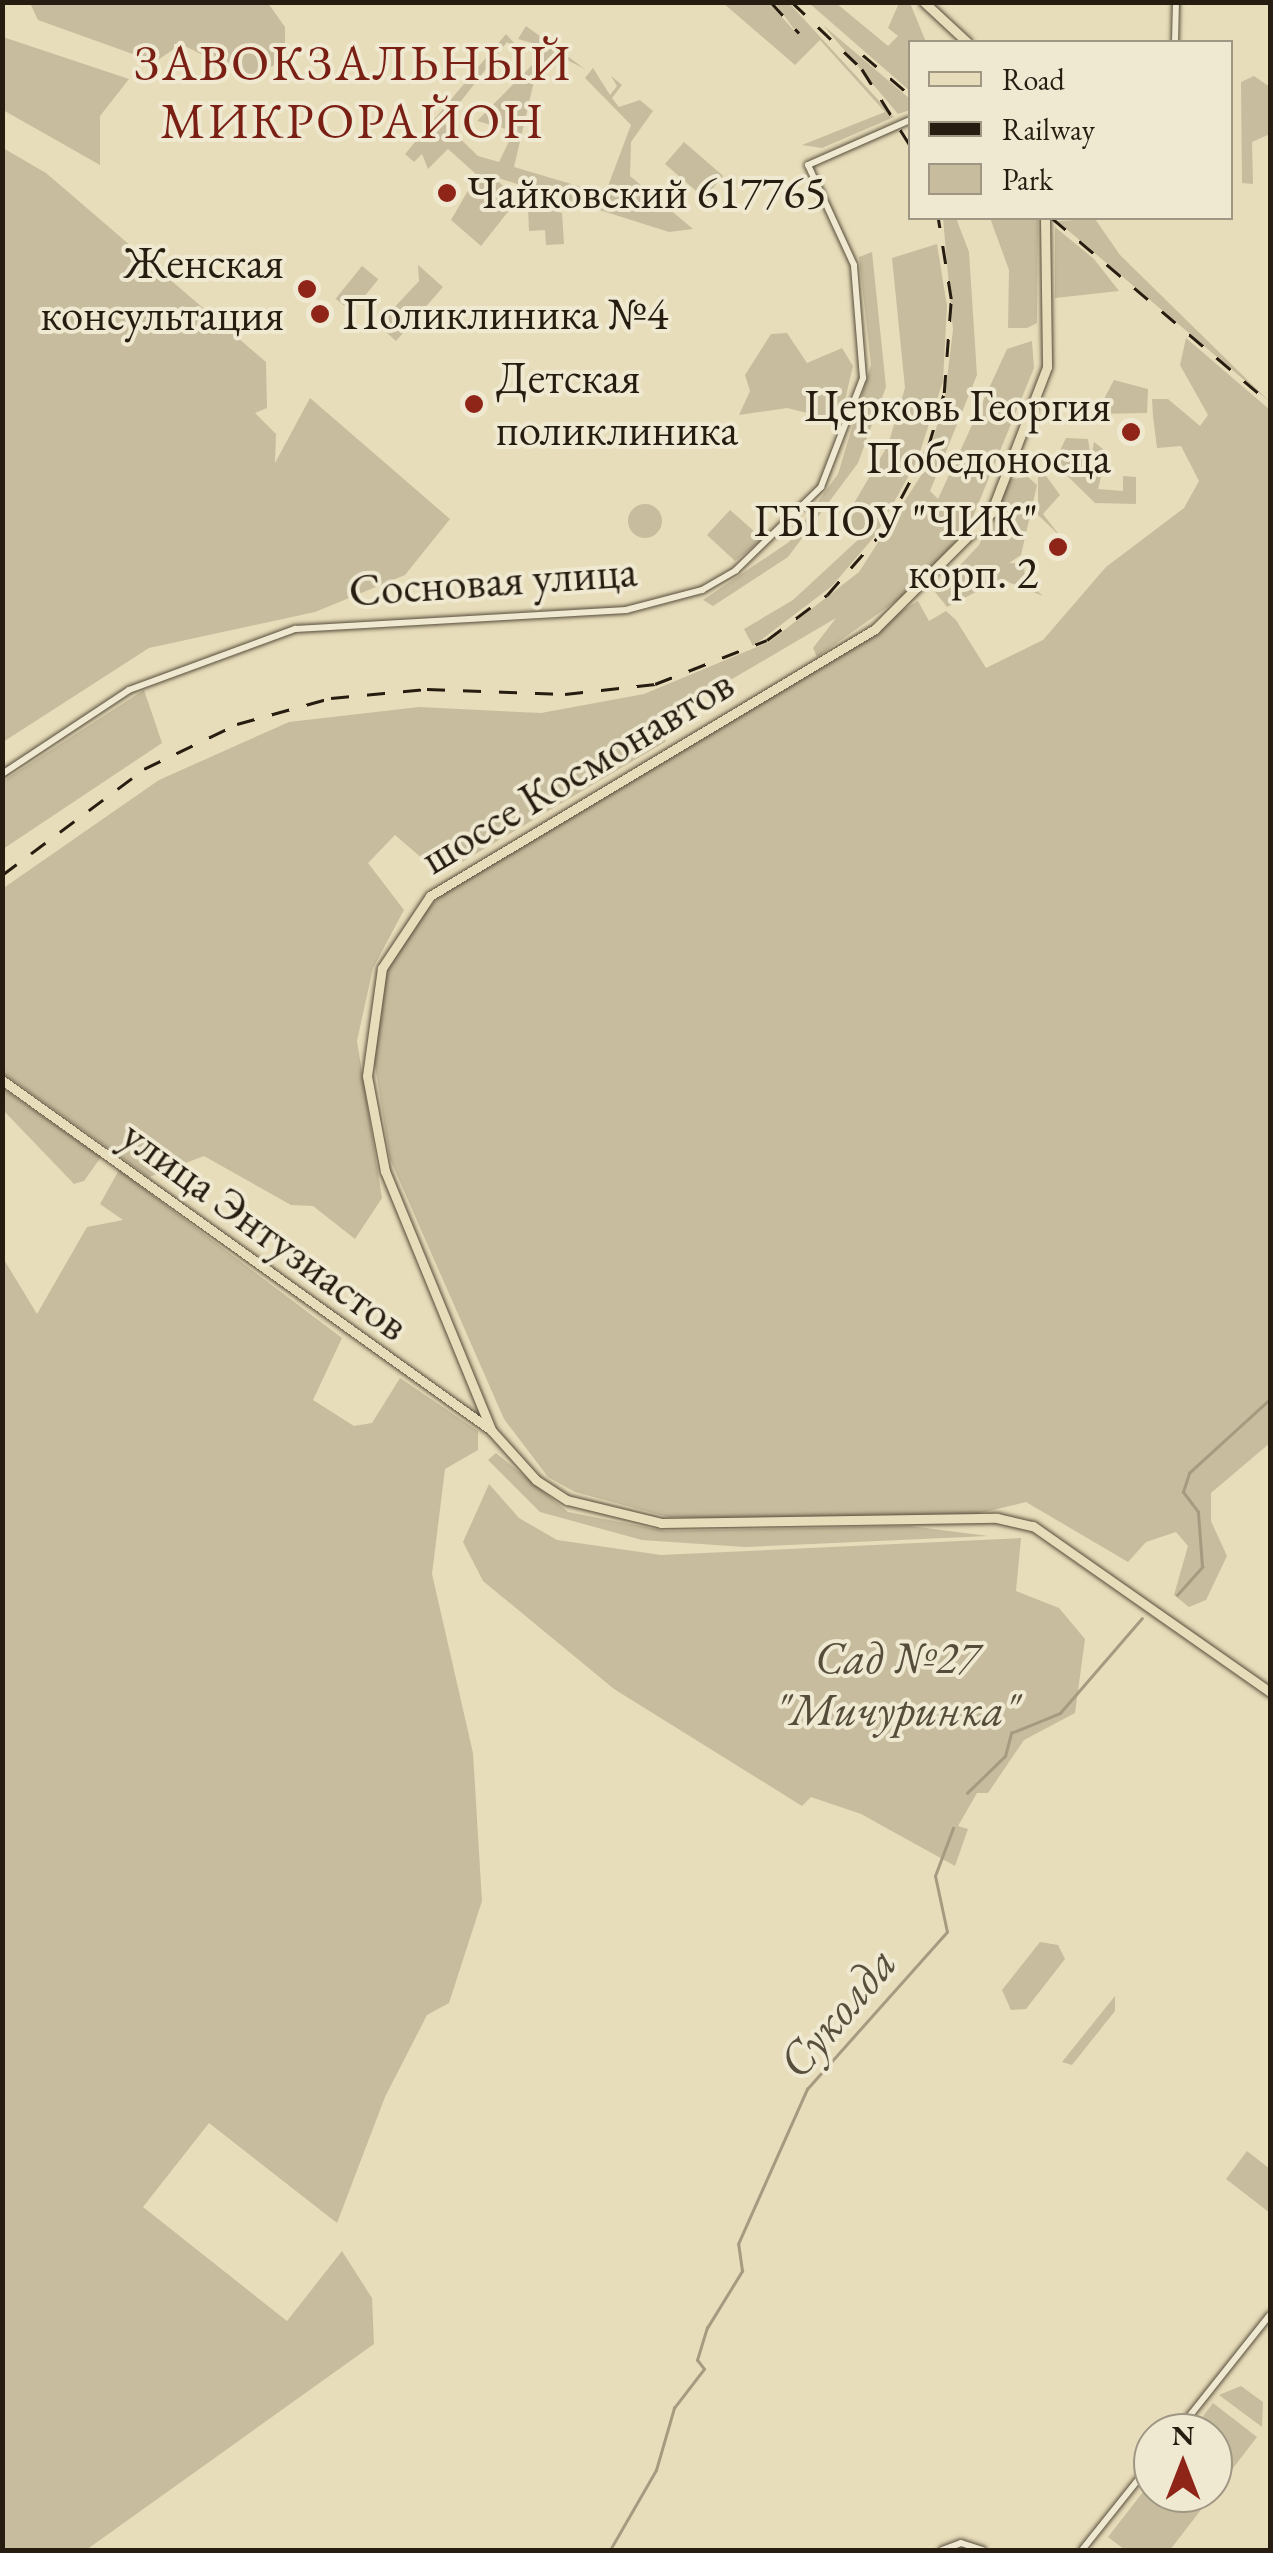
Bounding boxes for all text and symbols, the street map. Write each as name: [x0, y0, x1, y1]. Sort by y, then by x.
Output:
district label: ЗАВОКЗАЛЬНЫЙ МИКРОРАЙОН: [134, 32, 572, 150]
legend: [908, 40, 1233, 220]
text: Road: [1002, 60, 1065, 99]
text: Railway: [1002, 110, 1095, 149]
text: Park: [1002, 160, 1053, 199]
place label: Чайковский 617765: [467, 166, 826, 220]
marker: Чайковский 617765: [436, 182, 458, 204]
place label: Женская консультация: [40, 236, 284, 342]
marker: Женская консультация: [294, 276, 320, 302]
place label: Поликлиника №4: [342, 287, 668, 341]
marker: Поликлиника №4: [307, 301, 333, 327]
place label: Детская поликлиника: [496, 351, 738, 457]
place label: Церковь Георгия Победоносца: [804, 379, 1111, 485]
marker: Детская поликлиника: [461, 391, 487, 417]
marker: Церковь Георгия Победоносца: [1120, 421, 1142, 443]
place label: ГБПОУ "ЧИК" корп. 2: [754, 494, 1038, 600]
marker: ГБПОУ "ЧИК" корп. 2: [1047, 536, 1069, 558]
street label: Сосновая улица: [347, 544, 639, 618]
street label: шоссе Космонавтов: [411, 656, 743, 886]
street label: улица Энтузиастов: [111, 1108, 419, 1352]
park label: Сад №27 "Мичуринка": [775, 1631, 1019, 1737]
water label: Суколда: [766, 1935, 908, 2089]
north arrow: [1133, 2413, 1233, 2513]
text: N: [1172, 2417, 1194, 2453]

